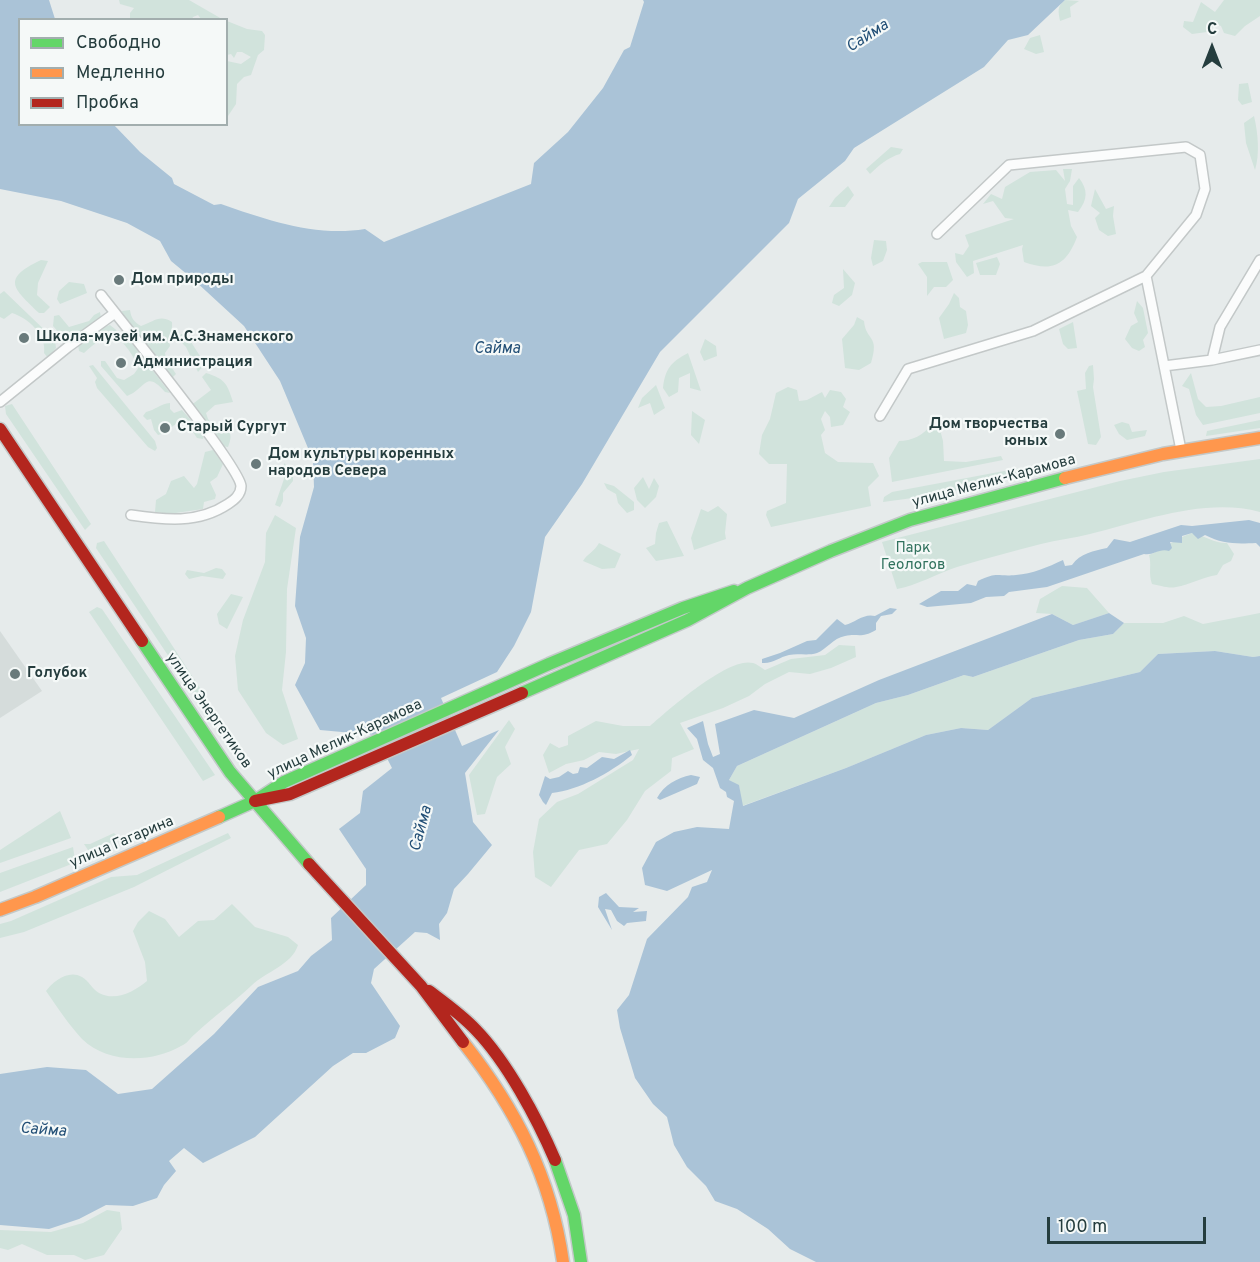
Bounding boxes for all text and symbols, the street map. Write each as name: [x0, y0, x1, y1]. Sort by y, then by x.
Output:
water label: Сайма: [843, 16, 893, 58]
legend: [18, 18, 228, 126]
north arrow: [1182, 18, 1242, 78]
text: С: [1207, 20, 1217, 40]
text: Свободно: [76, 32, 161, 55]
text: Медленно: [76, 62, 165, 85]
text: Пробка: [76, 92, 139, 115]
place label: Дом природы: [131, 271, 234, 289]
marker: Дом природы: [112, 273, 126, 287]
place label: Школа-музей им. А.С.Знаменского: [36, 329, 293, 347]
marker: Школа-музей им. А.С.Знаменского: [17, 331, 31, 345]
water label: Сайма: [474, 340, 520, 360]
place label: Администрация: [133, 354, 253, 372]
marker: Администрация: [114, 356, 128, 370]
place label: Дом творчества юных: [929, 416, 1048, 451]
place label: Старый Сургут: [177, 419, 286, 437]
marker: Старый Сургут: [158, 421, 172, 435]
marker: Дом творчества юных: [1053, 427, 1067, 441]
place label: Дом культуры коренных народов Севера: [268, 446, 454, 481]
street label: улица Мелик-Карамова: [910, 452, 1078, 512]
marker: Дом культуры коренных народов Севера: [249, 457, 263, 471]
park label: Парк Геологов: [881, 540, 945, 575]
street label: улица Энергетиков: [161, 650, 255, 772]
place label: Голубок: [27, 665, 87, 683]
marker: Голубок: [8, 667, 22, 681]
street label: улица Мелик-Карамова: [265, 696, 425, 784]
water label: Сайма: [407, 804, 437, 854]
street label: улица Гагарина: [67, 813, 177, 873]
water label: Сайма: [19, 1120, 67, 1142]
scale bar: [1050, 1205, 1209, 1243]
text: 100 m: [1058, 1216, 1107, 1239]

